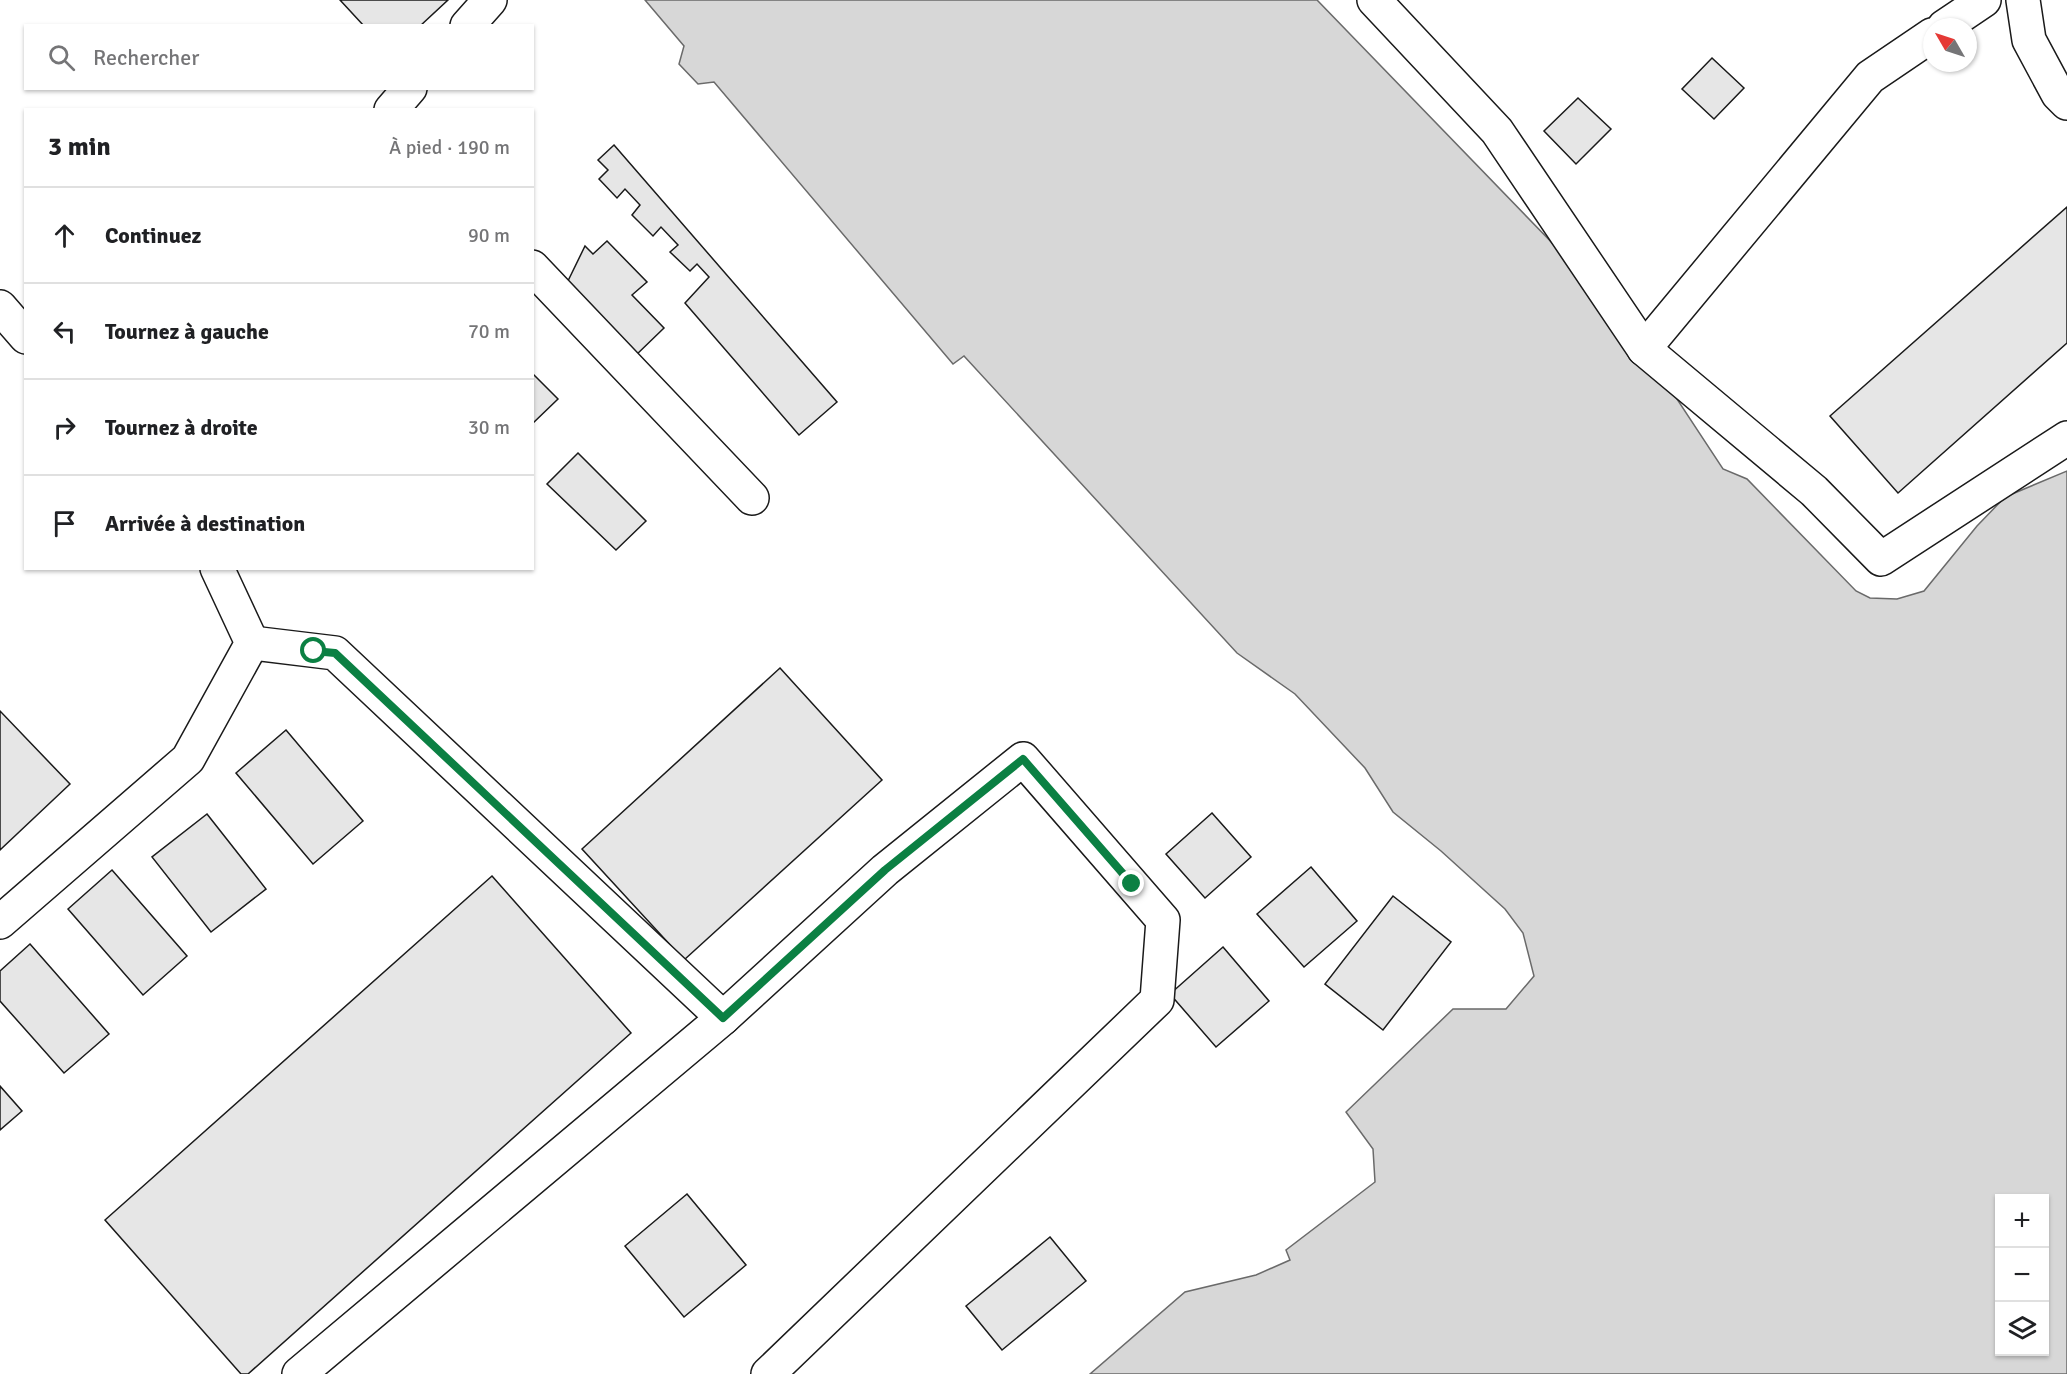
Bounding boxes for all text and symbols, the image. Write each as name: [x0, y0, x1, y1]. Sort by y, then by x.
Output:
north arrow: [1923, 18, 1977, 72]
search box: [24, 24, 534, 90]
icon: search: [45, 41, 78, 74]
text: Rechercher: [93, 44, 199, 71]
text: 3 min: [48, 131, 111, 163]
text: À pied · 190 m: [389, 135, 510, 160]
icon: ahead: [48, 219, 81, 252]
text: Continuez: [105, 222, 201, 249]
text: 90 m: [468, 223, 510, 248]
icon: left: [48, 315, 81, 348]
text: Tournez à gauche: [105, 318, 269, 345]
text: 70 m: [468, 319, 510, 344]
icon: right: [48, 411, 81, 444]
text: Tournez à droite: [105, 414, 258, 441]
text: 30 m: [468, 415, 510, 440]
icon: arrive: [48, 507, 81, 540]
text: Arrivée à destination: [105, 510, 305, 537]
route start: [300, 637, 326, 663]
route end: [1118, 870, 1144, 896]
map controls: [1995, 1194, 2049, 1356]
button: +: [1995, 1194, 2049, 1248]
button: −: [1995, 1248, 2049, 1302]
button: layers: [1995, 1302, 2049, 1356]

